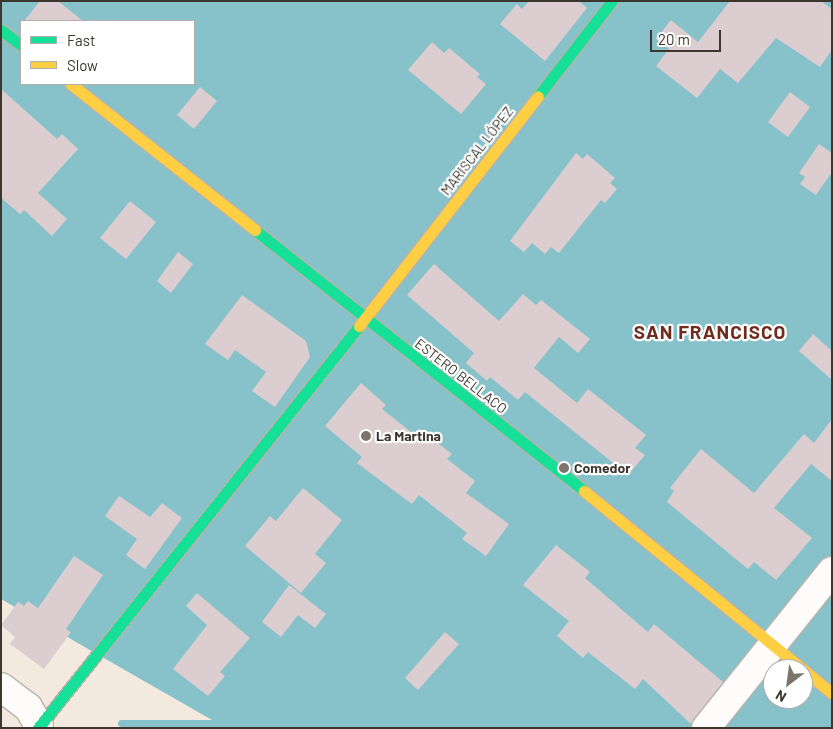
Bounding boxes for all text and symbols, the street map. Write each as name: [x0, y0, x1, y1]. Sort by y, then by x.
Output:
legend: [20, 20, 195, 85]
scale bar: [653, 20, 724, 52]
text: 20 m: [658, 30, 690, 48]
text: Fast: [67, 31, 95, 49]
text: Slow: [67, 56, 98, 74]
street label: MARISCAL LÓPEZ: [437, 103, 517, 199]
district label: SAN FRANCISCO: [632, 321, 788, 343]
street label: ESTERO BELLACO: [412, 335, 510, 417]
place label: La Martina: [376, 428, 441, 444]
marker: La Martina: [360, 430, 372, 442]
place label: Comedor: [574, 460, 631, 476]
marker: Comedor: [558, 462, 570, 474]
north arrow: [763, 659, 813, 709]
text: N: [772, 687, 789, 706]

